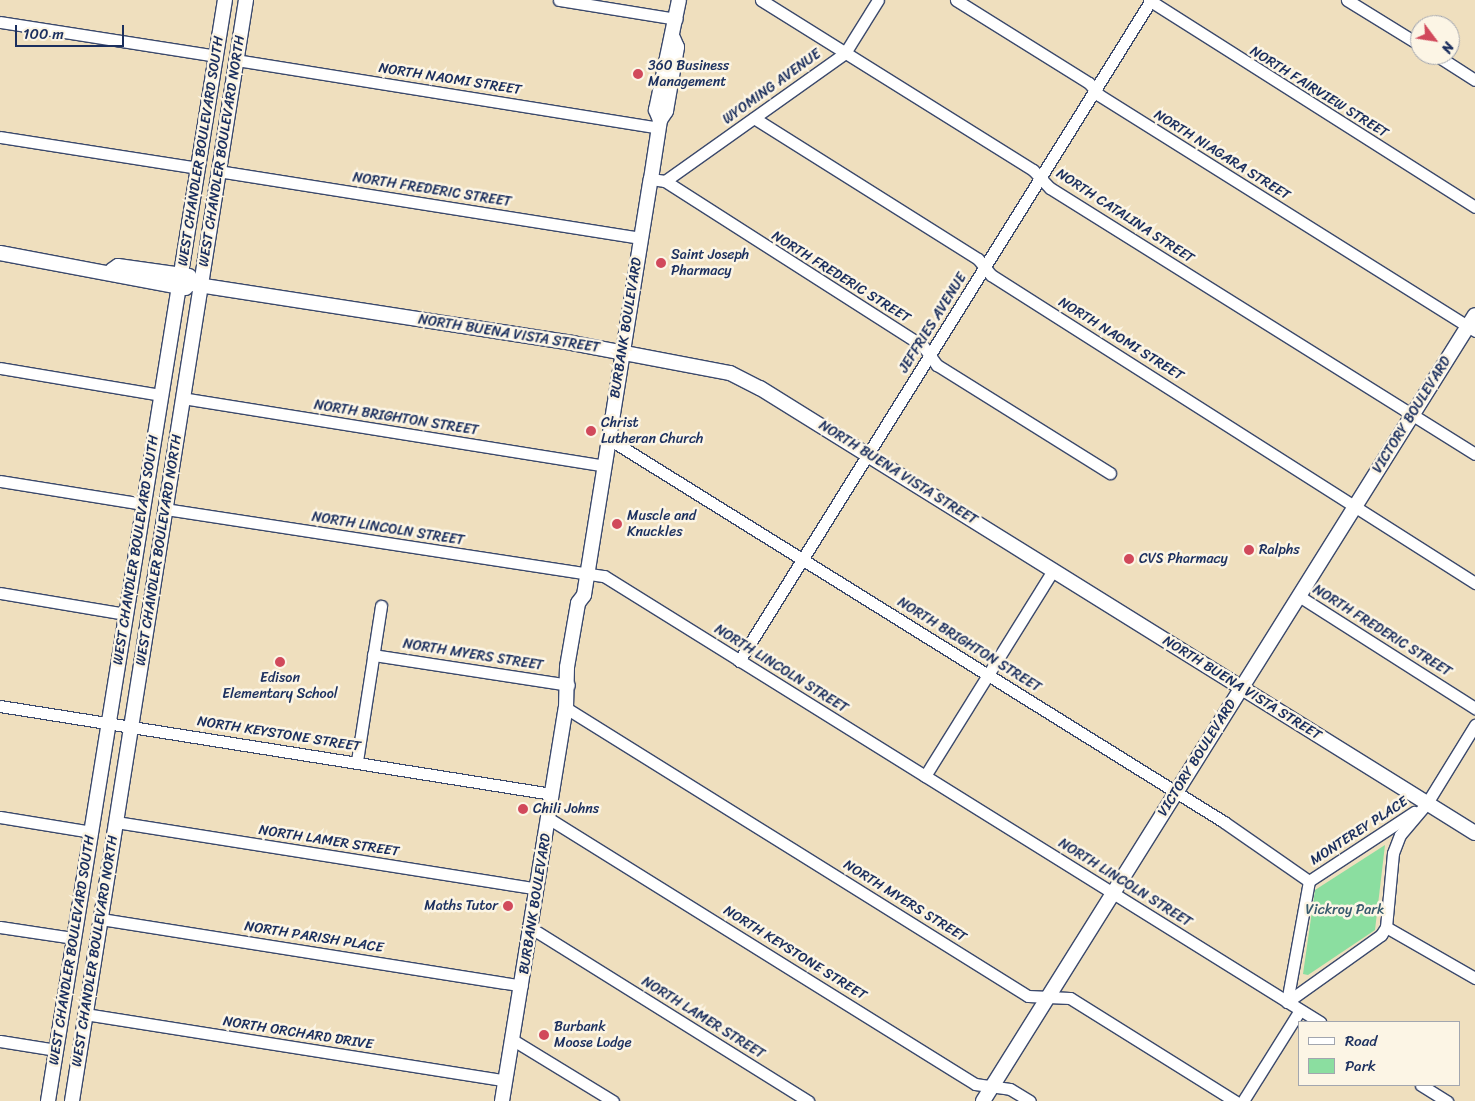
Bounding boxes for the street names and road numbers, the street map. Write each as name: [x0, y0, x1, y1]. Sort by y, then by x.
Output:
street label: WEST CHANDLER BOULEVARD SOUTH: [174, 34, 228, 268]
street label: WEST CHANDLER BOULEVARD NORTH: [195, 34, 249, 268]
street label: NORTH FAIRVIEW STREET: [1247, 43, 1391, 141]
street label: WYOMING AVENUE: [720, 46, 824, 128]
street label: NORTH NAOMI STREET: [378, 59, 522, 99]
street label: NORTH NIAGARA STREET: [1150, 106, 1294, 204]
street label: NORTH CATALINA STREET: [1053, 165, 1197, 267]
street label: NORTH FREDERIC STREET: [351, 169, 513, 211]
street label: NORTH FREDERIC STREET: [768, 227, 914, 327]
street label: BURBANK BOULEVARD: [607, 256, 645, 400]
street label: JEFFRIES AVENUE: [896, 270, 970, 376]
street label: NORTH NAOMI STREET: [1056, 294, 1186, 384]
street label: NORTH BUENA VISTA STREET: [416, 311, 602, 357]
street label: VICTORY BOULEVARD: [1369, 354, 1455, 476]
street label: NORTH BRIGHTON STREET: [312, 397, 480, 439]
street label: NORTH BUENA VISTA STREET: [815, 417, 981, 529]
street label: WEST CHANDLER BOULEVARD SOUTH: [109, 433, 163, 667]
street label: WEST CHANDLER BOULEVARD NORTH: [132, 433, 186, 667]
street label: NORTH LINCOLN STREET: [310, 509, 466, 549]
street label: NORTH FREDERIC STREET: [1309, 581, 1455, 681]
street label: NORTH BRIGHTON STREET: [894, 594, 1044, 696]
street label: NORTH LINCOLN STREET: [711, 621, 851, 717]
street label: NORTH BUENA VISTA STREET: [1159, 632, 1325, 744]
street label: NORTH MYERS STREET: [401, 636, 545, 674]
street label: VICTORY BOULEVARD: [1154, 697, 1240, 819]
street label: NORTH KEYSTONE STREET: [197, 713, 361, 755]
street label: MONTEREY PLACE: [1307, 793, 1411, 869]
street label: NORTH LAMER STREET: [257, 822, 401, 860]
street label: BURBANK BOULEVARD: [516, 832, 554, 976]
street label: WEST CHANDLER BOULEVARD SOUTH: [45, 833, 99, 1067]
street label: WEST CHANDLER BOULEVARD NORTH: [68, 834, 122, 1068]
street label: NORTH LINCOLN STREET: [1055, 835, 1195, 931]
street label: NORTH MYERS STREET: [840, 856, 970, 946]
street label: NORTH KEYSTONE STREET: [721, 902, 869, 1004]
street label: NORTH PARISH PLACE: [244, 918, 384, 956]
street label: NORTH LAMER STREET: [638, 973, 768, 1063]
street label: NORTH ORCHARD DRIVE: [222, 1013, 374, 1053]

